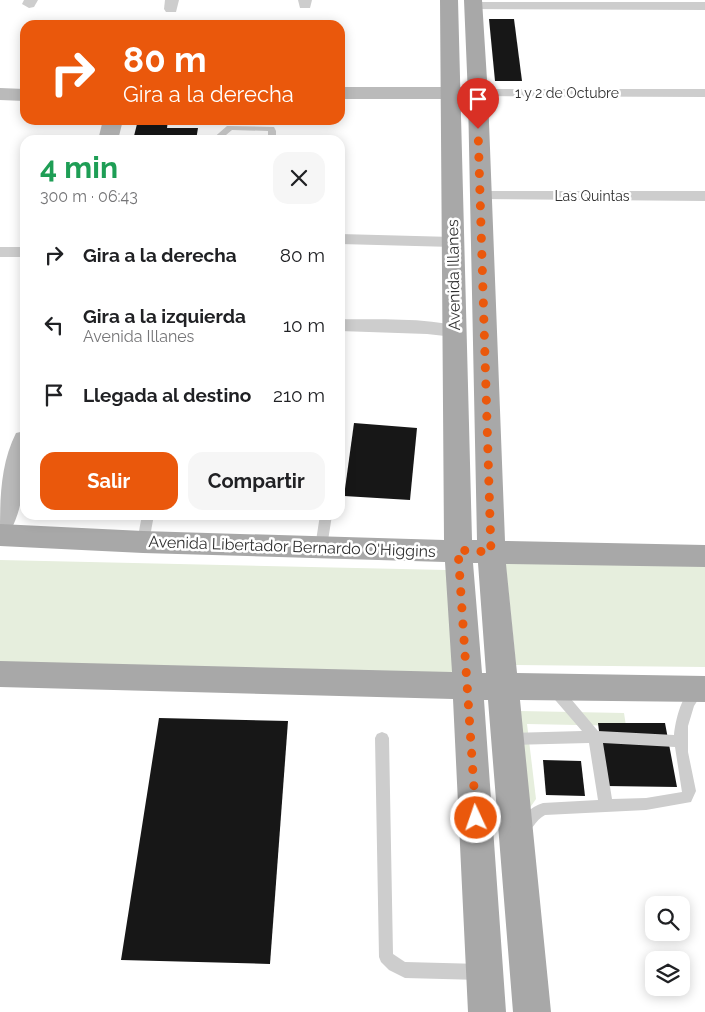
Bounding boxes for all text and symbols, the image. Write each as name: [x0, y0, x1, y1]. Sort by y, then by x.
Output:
text: 80 m: [123, 39, 207, 80]
icon: right: [40, 40, 105, 105]
pin: [457, 78, 499, 129]
text: Gira a la derecha: [123, 81, 294, 107]
icon: arrive: [464, 85, 492, 113]
street label: 1 y 2 de Octubre: [515, 85, 619, 101]
text: 4 min: [40, 150, 118, 185]
button: close: [273, 152, 325, 204]
text: 300 m · 06:43: [40, 187, 138, 206]
street label: Las Quintas: [554, 188, 630, 204]
street label: Avenida Illanes: [443, 219, 464, 331]
icon: right: [40, 241, 68, 269]
text: Gira a la derecha: [83, 244, 237, 266]
text: 80 m: [280, 244, 325, 266]
text: Gira a la izquierda: [83, 305, 246, 327]
icon: left: [40, 311, 68, 339]
text: 10 m: [283, 314, 325, 336]
text: Avenida Illanes: [83, 327, 194, 346]
icon: arrive: [40, 381, 68, 409]
text: Llegada al destino: [83, 384, 251, 406]
text: 210 m: [273, 384, 325, 406]
button: Salir: [40, 452, 178, 510]
button: Compartir: [188, 452, 325, 510]
street label: Avenida Libertador Bernardo O'Higgins: [148, 532, 436, 561]
position arrow: [449, 791, 501, 843]
map controls: [645, 896, 690, 996]
button: search: [645, 896, 690, 941]
button: layers: [645, 951, 690, 996]

